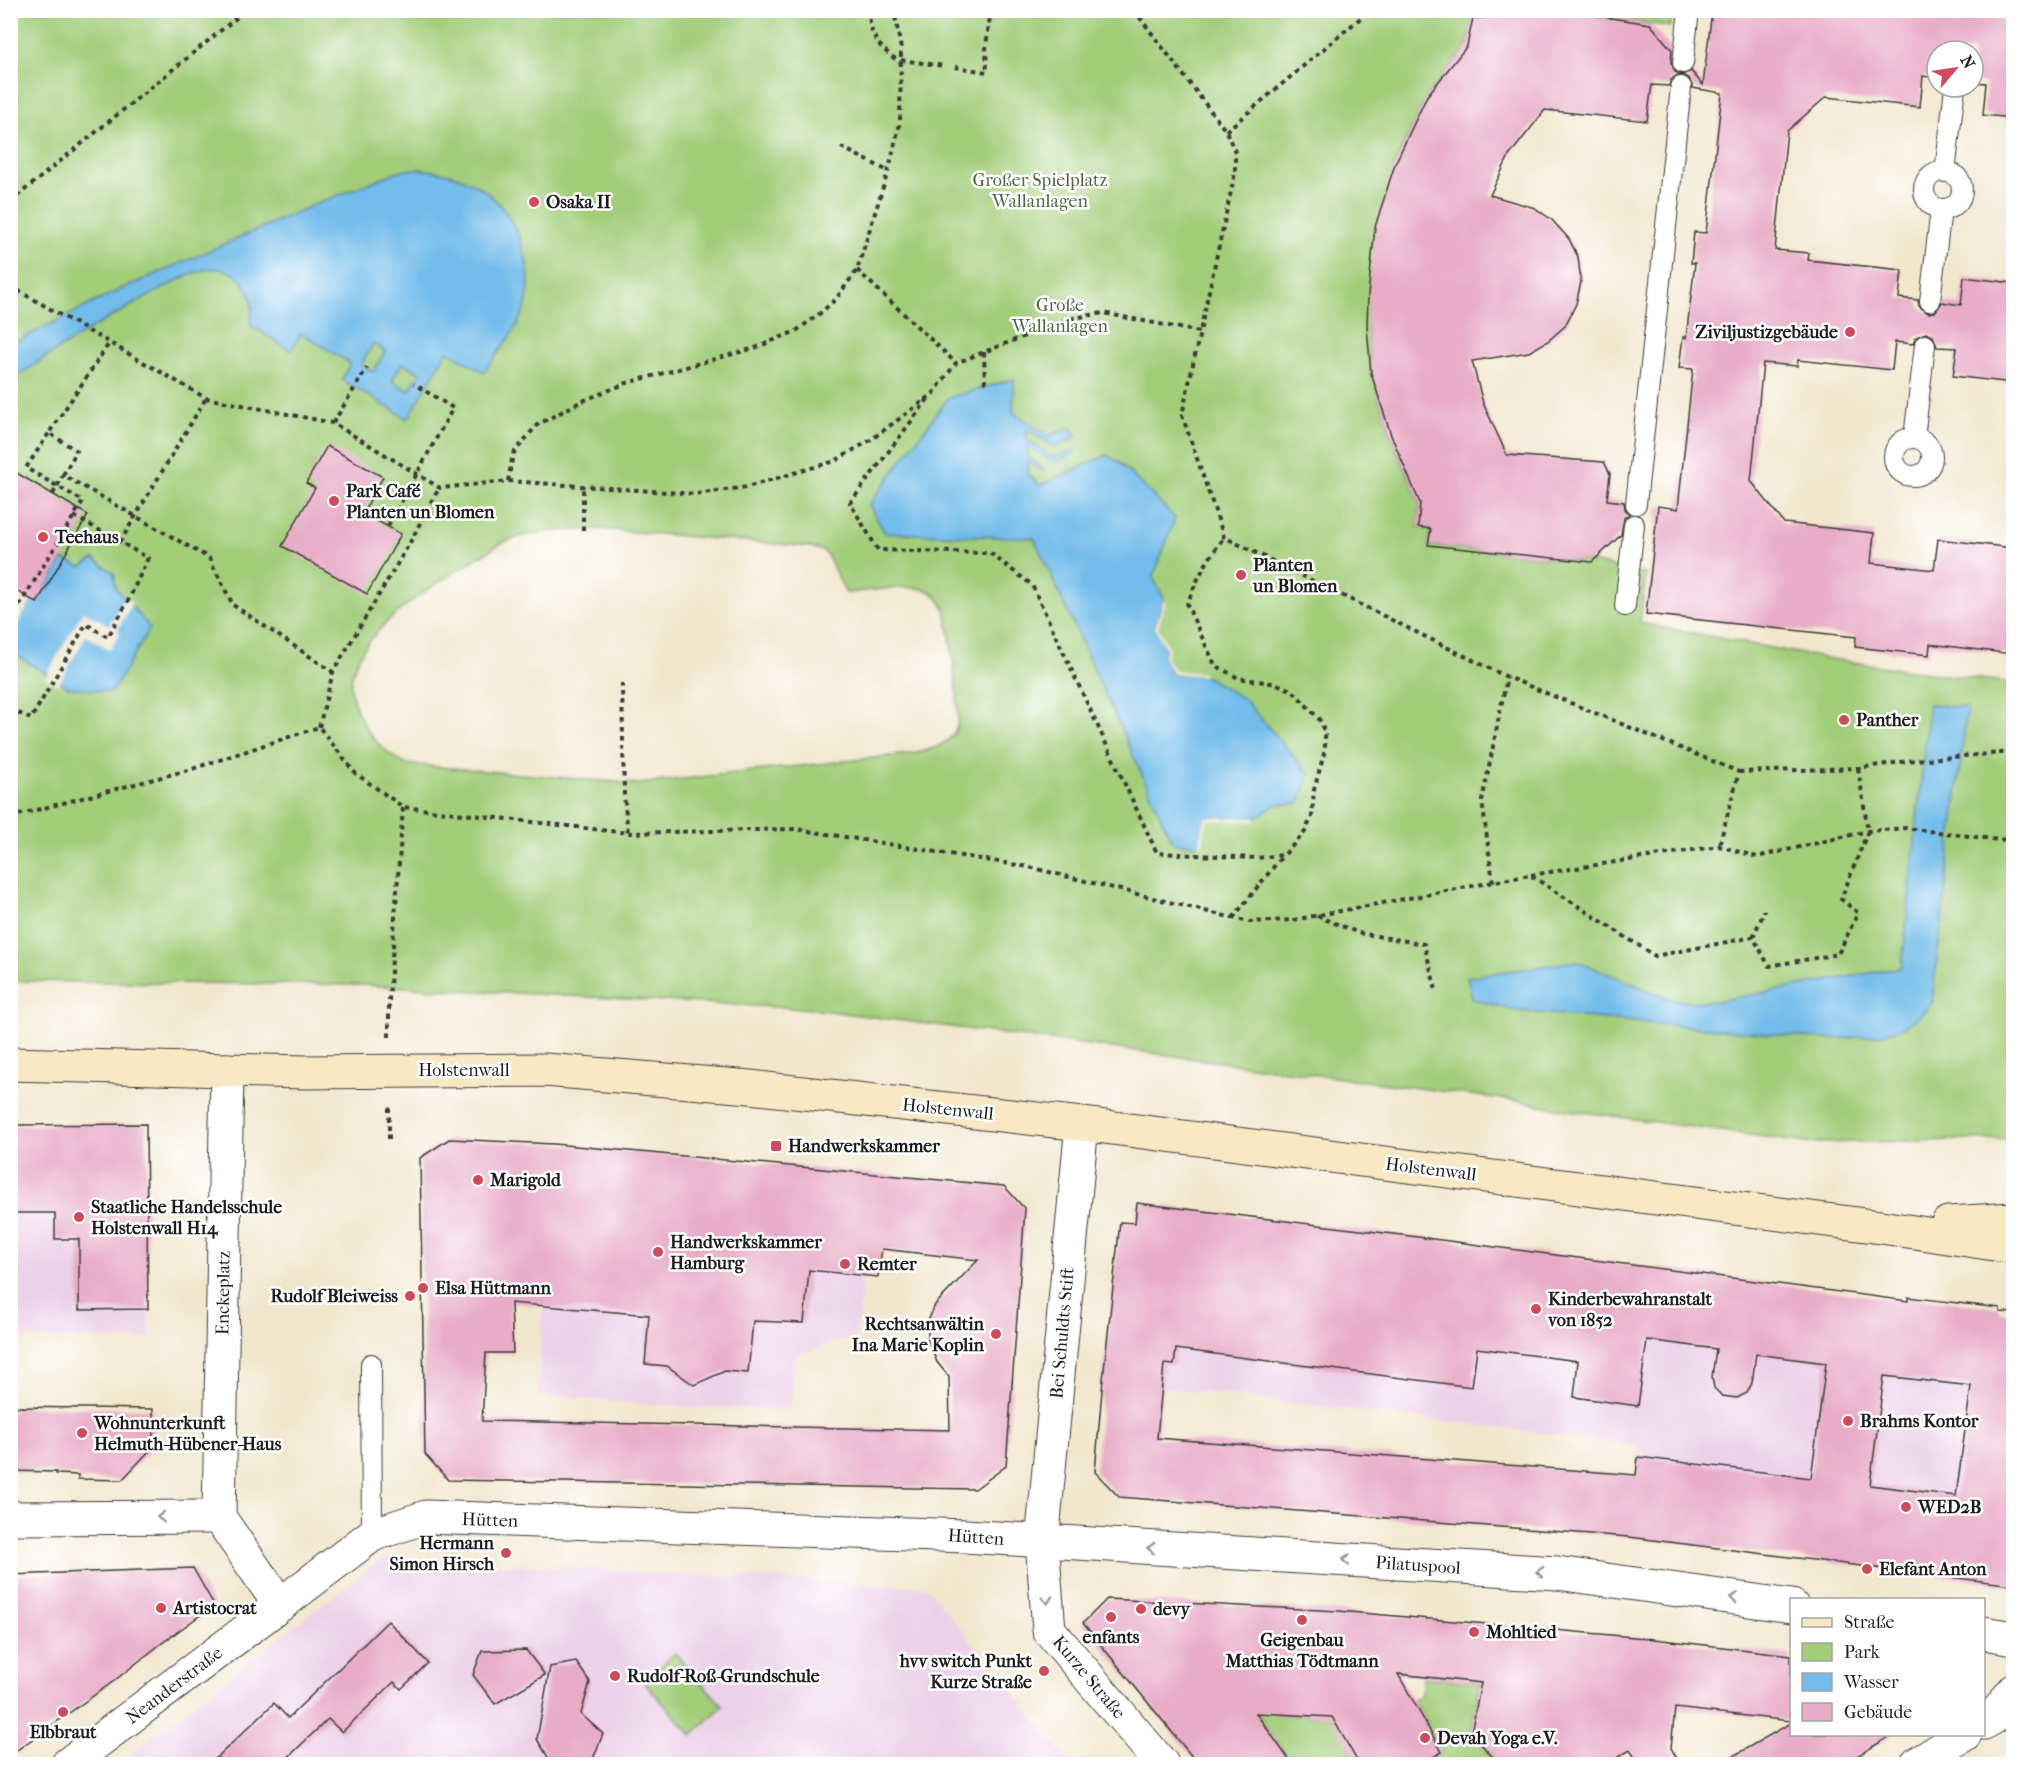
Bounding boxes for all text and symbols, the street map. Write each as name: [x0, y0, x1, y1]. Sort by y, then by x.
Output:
north arrow: [1925, 39, 1985, 99]
text: N: [1956, 52, 1979, 73]
park label: Großer Spielplatz Wallanlagen: [973, 170, 1107, 212]
place label: Osaka II: [546, 192, 611, 213]
marker: Osaka II: [527, 195, 541, 209]
park label: Große Wallanlagen: [1011, 295, 1108, 337]
place label: Ziviljustizgebäude: [1695, 322, 1838, 343]
marker: Ziviljustizgebäude: [1843, 325, 1857, 339]
place label: Park Café Planten un Blomen: [346, 481, 495, 523]
marker: Park Café Planten un Blomen: [327, 494, 341, 508]
place label: Teehaus: [54, 527, 119, 548]
marker: Teehaus: [36, 530, 50, 544]
place label: Planten un Blomen: [1252, 555, 1338, 597]
marker: Planten un Blomen: [1234, 568, 1248, 582]
place label: Panther: [1856, 710, 1919, 731]
marker: Panther: [1837, 713, 1851, 727]
street label: Holstenwall: [418, 1060, 510, 1081]
street label: Holstenwall: [901, 1094, 995, 1125]
place label: Handwerkskammer: [788, 1136, 940, 1157]
marker: Handwerkskammer: [769, 1139, 783, 1153]
street label: Holstenwall: [1384, 1153, 1478, 1185]
place label: Marigold: [489, 1170, 562, 1191]
marker: Marigold: [471, 1173, 485, 1187]
place label: Staatliche Handelsschule Holstenwall H14: [91, 1197, 282, 1239]
marker: Staatliche Handelsschule Holstenwall H14: [72, 1210, 86, 1224]
place label: Handwerkskammer Hamburg: [670, 1232, 822, 1274]
marker: Handwerkskammer Hamburg: [651, 1245, 665, 1259]
street label: Enckeplatz: [212, 1251, 235, 1335]
place label: Remter: [857, 1254, 917, 1275]
marker: Remter: [838, 1257, 852, 1271]
street label: Bei Schuldts Stift: [1046, 1266, 1079, 1400]
place label: Elsa Hüttmann: [435, 1278, 552, 1299]
marker: Elsa Hüttmann: [416, 1281, 430, 1295]
place label: Rudolf Bleiweiss: [270, 1286, 398, 1307]
marker: Rudolf Bleiweiss: [403, 1289, 417, 1303]
place label: Kinderbewahranstalt von 1852: [1547, 1289, 1713, 1331]
marker: Kinderbewahranstalt von 1852: [1529, 1302, 1543, 1316]
place label: Rechtsanwältin Ina Marie Koplin: [852, 1314, 985, 1356]
marker: Rechtsanwältin Ina Marie Koplin: [989, 1327, 1003, 1341]
place label: Brahms Kontor: [1860, 1411, 1979, 1432]
place label: Wohnunterkunft Helmuth-Hübener-Haus: [93, 1413, 282, 1455]
marker: Brahms Kontor: [1841, 1414, 1855, 1428]
marker: Wohnunterkunft Helmuth-Hübener-Haus: [75, 1426, 89, 1440]
place label: WED2B: [1917, 1497, 1982, 1518]
marker: WED2B: [1899, 1500, 1913, 1514]
street label: Hütten: [461, 1509, 519, 1532]
one-way arrow: [156, 1511, 165, 1523]
street label: Hütten: [947, 1525, 1005, 1550]
place label: Hermann Simon Hirsch: [389, 1533, 495, 1575]
one-way arrow: [1147, 1542, 1156, 1555]
marker: Hermann Simon Hirsch: [499, 1546, 513, 1560]
street label: Pilatuspool: [1375, 1552, 1461, 1579]
one-way arrow: [1341, 1554, 1350, 1567]
place label: Elefant Anton: [1879, 1559, 1987, 1580]
marker: Elefant Anton: [1860, 1562, 1874, 1576]
one-way arrow: [1536, 1566, 1545, 1579]
one-way arrow: [1729, 1593, 1738, 1605]
one-way arrow: [1040, 1596, 1053, 1605]
place label: Artistocrat: [172, 1598, 257, 1619]
legend: [1790, 1598, 1985, 1736]
place label: devy: [1153, 1599, 1192, 1620]
marker: Artistocrat: [154, 1601, 168, 1615]
marker: devy: [1134, 1602, 1148, 1616]
marker: enfants: [1104, 1610, 1118, 1624]
text: Straße: [1844, 1612, 1895, 1633]
marker: Geigenbau Matthias Tödtmann: [1295, 1613, 1309, 1627]
place label: Mohltied: [1485, 1622, 1558, 1643]
marker: Mohltied: [1467, 1625, 1481, 1639]
place label: enfants: [1082, 1627, 1140, 1648]
place label: Geigenbau Matthias Tödtmann: [1224, 1630, 1379, 1672]
street label: Kurze Straße: [1048, 1632, 1129, 1723]
street label: Neanderstraße: [122, 1642, 227, 1728]
text: Park: [1844, 1642, 1881, 1663]
place label: hvv switch Punkt Kurze Straße: [899, 1651, 1033, 1693]
marker: hvv switch Punkt Kurze Straße: [1037, 1664, 1051, 1678]
place label: Rudolf-Roß-Grundschule: [627, 1666, 820, 1687]
marker: Rudolf-Roß-Grundschule: [608, 1669, 622, 1683]
text: Wasser: [1843, 1672, 1899, 1693]
text: Gebäude: [1844, 1702, 1912, 1723]
marker: Elbbraut: [56, 1705, 70, 1719]
place label: Elbbraut: [30, 1722, 97, 1743]
place label: Devah Yoga e.V.: [1437, 1728, 1558, 1749]
marker: Devah Yoga e.V.: [1418, 1731, 1432, 1745]

